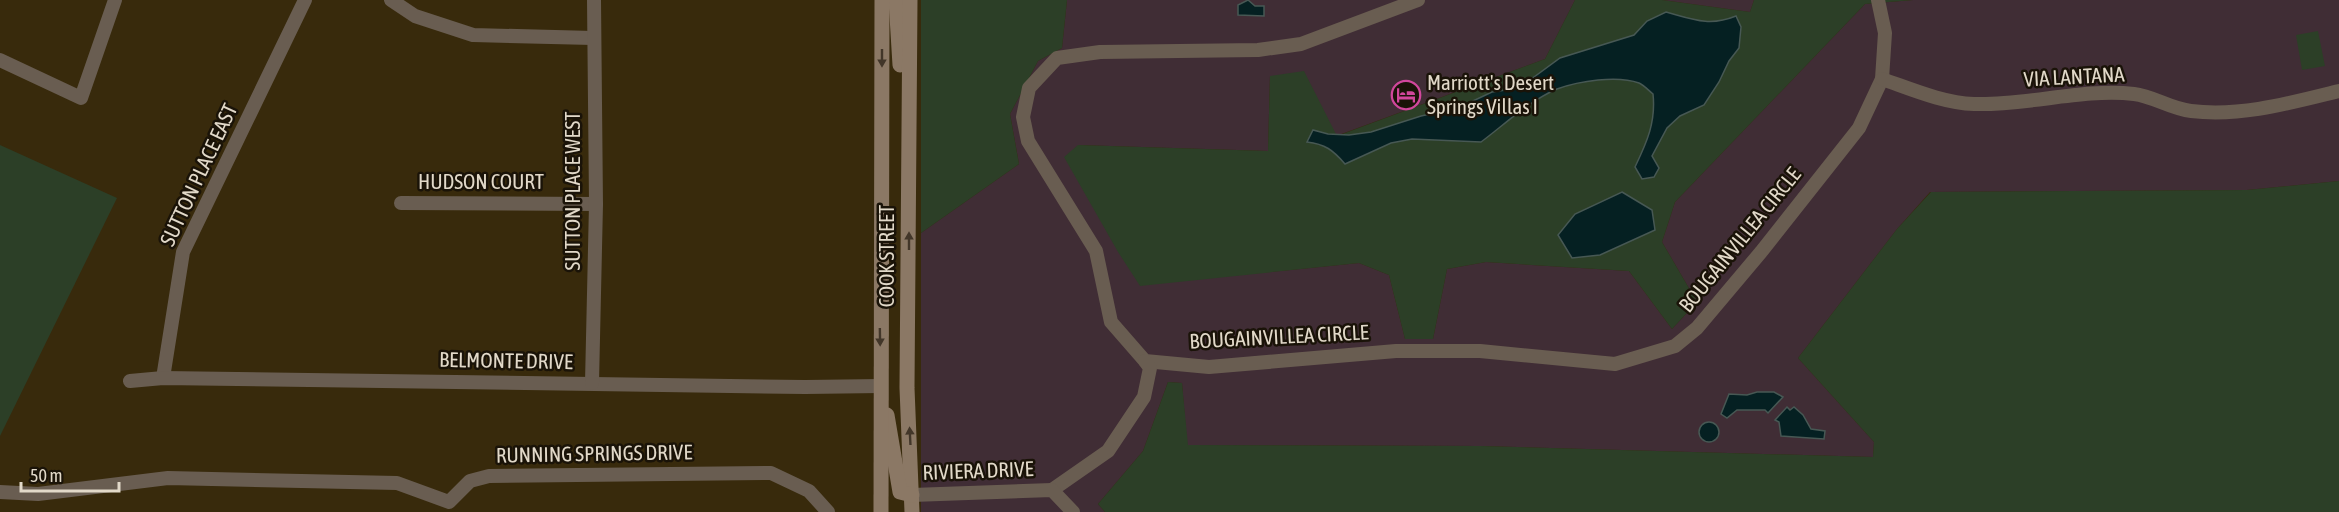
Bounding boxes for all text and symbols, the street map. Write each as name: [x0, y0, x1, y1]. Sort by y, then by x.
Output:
one-way arrow: [877, 49, 887, 68]
street label: VIA LANTANA: [2023, 61, 2126, 91]
place label: Marriott's Desert Springs Villas I: [1427, 70, 1554, 118]
hotel icon: Marriott's Desert Springs Villas I: [1390, 79, 1422, 111]
street label: SUTTON PLACE EAST: [155, 100, 242, 249]
street label: SUTTON PLACE WEST: [560, 112, 584, 270]
street label: BOUGAINVILLEA CIRCLE: [1673, 162, 1805, 317]
street label: HUDSON COURT: [418, 169, 544, 193]
street label: COOK STREET: [874, 205, 898, 307]
one-way arrow: [904, 232, 913, 251]
street label: BOUGAINVILLEA CIRCLE: [1189, 319, 1369, 353]
one-way arrow: [875, 328, 885, 347]
street label: BELMONTE DRIVE: [439, 347, 573, 373]
one-way arrow: [905, 427, 914, 446]
street label: RUNNING SPRINGS DRIVE: [496, 439, 692, 467]
scale bar: [21, 455, 118, 493]
street label: RIVIERA DRIVE: [922, 456, 1034, 484]
text: 50 m: [30, 465, 62, 486]

